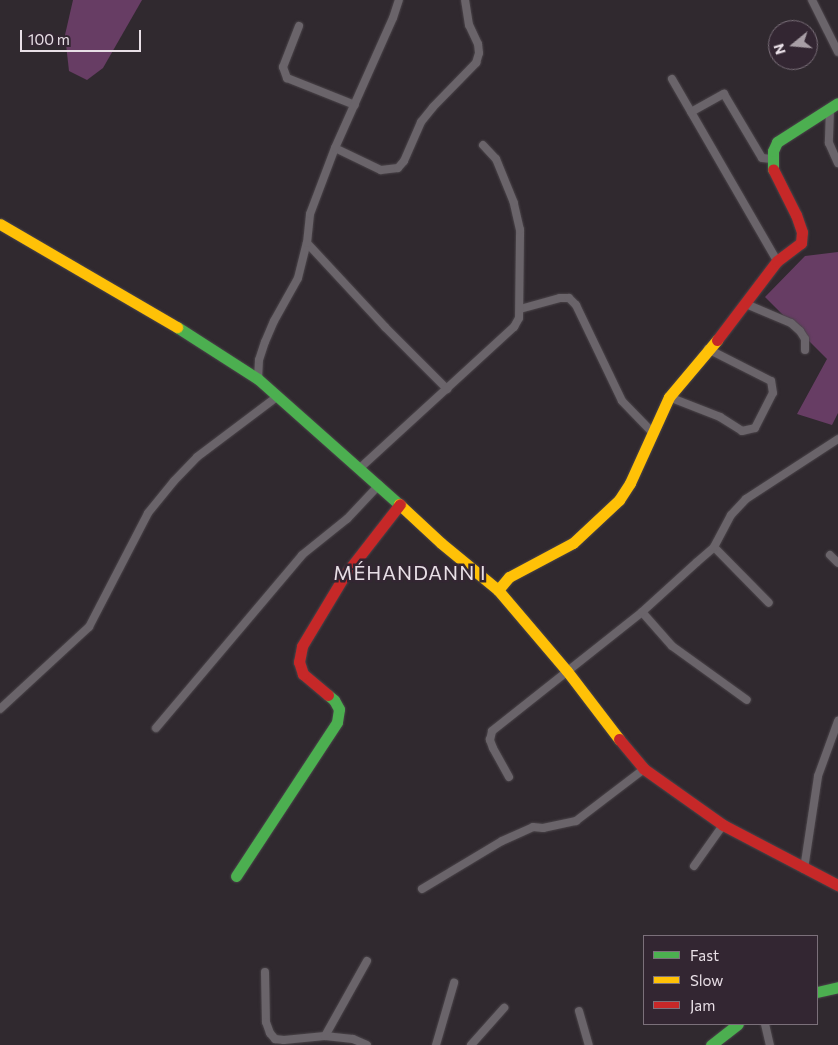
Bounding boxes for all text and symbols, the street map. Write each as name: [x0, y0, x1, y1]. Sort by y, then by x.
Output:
scale bar: [22, 20, 144, 52]
north arrow: [768, 20, 818, 70]
text: 100 m: [28, 30, 70, 48]
text: N: [769, 42, 789, 57]
district label: MÉHANDANN I: [332, 560, 488, 584]
legend: [643, 935, 818, 1025]
text: Fast: [690, 946, 719, 964]
text: Slow: [690, 971, 723, 989]
text: Jam: [690, 996, 715, 1014]

